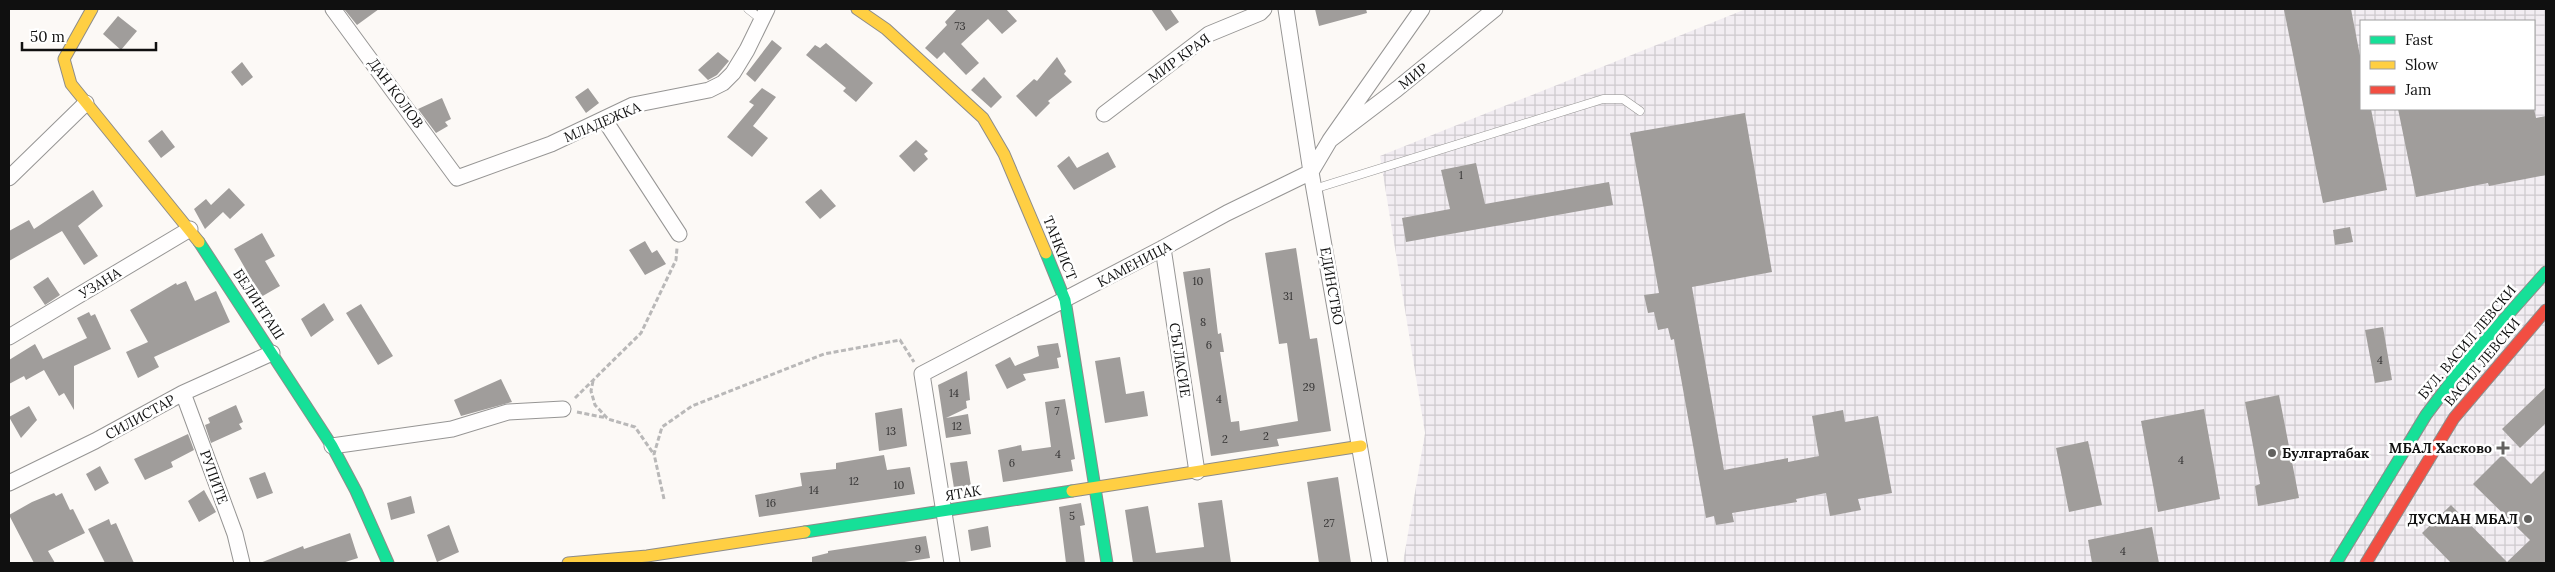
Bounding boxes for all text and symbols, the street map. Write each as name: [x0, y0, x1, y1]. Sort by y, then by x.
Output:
house number: 73: [954, 19, 966, 33]
scale bar: [22, 20, 156, 52]
legend: [2360, 20, 2535, 110]
text: 50 m: [30, 27, 65, 46]
street label: МИР КРАЯ: [1144, 29, 1214, 87]
text: Fast: [2405, 30, 2433, 49]
street label: ДАН КОЛОВ: [364, 54, 428, 132]
text: Slow: [2405, 55, 2438, 74]
street label: МИР: [1395, 58, 1432, 93]
text: Jam: [2404, 80, 2432, 99]
street label: МЛАДЕЖКА: [561, 98, 643, 146]
house number: 1: [1459, 168, 1463, 182]
street label: ТАНКИСТ: [1039, 213, 1081, 283]
street label: КАМЕНИЦА: [1094, 237, 1174, 291]
street label: ЕДИНСТВО: [1316, 246, 1348, 326]
street label: УЗАНА: [75, 263, 124, 303]
street label: БЕЛИНТАШ: [229, 265, 289, 343]
house number: 10: [1193, 274, 1204, 288]
street label: БУЛ. ВАСИЛ ЛЕВСКИ: [2414, 282, 2520, 402]
house number: 31: [1283, 289, 1293, 303]
house number: 8: [1200, 315, 1206, 329]
street label: ВАСИЛ ЛЕВСКИ: [2440, 315, 2524, 409]
street label: СЪГЛАСИЕ: [1165, 321, 1195, 399]
house number: 6: [1206, 338, 1212, 352]
house number: 4: [2377, 353, 2383, 367]
house number: 29: [1303, 380, 1315, 394]
house number: 14: [949, 386, 959, 400]
street label: СИЛИСТАР: [102, 390, 179, 444]
house number: 4: [1216, 392, 1222, 406]
house number: 7: [1054, 404, 1060, 418]
house number: 12: [952, 419, 962, 433]
house number: 13: [886, 424, 896, 438]
house number: 2: [1263, 429, 1269, 443]
house number: 2: [1222, 432, 1228, 446]
place label: МБАЛ Хасково: [2389, 439, 2492, 457]
marker: МБАЛ Хасково: [2496, 441, 2510, 455]
place label: Булгартабак: [2282, 444, 2370, 462]
street label: РУПИТЕ: [196, 447, 232, 507]
house number: 4: [1055, 447, 1061, 461]
marker: Булгартабак: [2266, 447, 2278, 459]
house number: 4: [2178, 453, 2184, 467]
house number: 6: [1009, 456, 1015, 470]
house number: 12: [849, 474, 859, 488]
house number: 10: [894, 478, 905, 492]
street label: ЯТАК: [944, 481, 983, 505]
house number: 14: [809, 483, 819, 497]
house number: 16: [766, 496, 776, 510]
house number: 5: [1069, 509, 1075, 523]
place label: ДУСМАН МБАЛ: [2408, 510, 2518, 528]
marker: ДУСМАН МБАЛ: [2522, 513, 2534, 525]
house number: 27: [1324, 516, 1334, 530]
house number: 9: [915, 542, 921, 556]
house number: 4: [2120, 544, 2126, 558]

